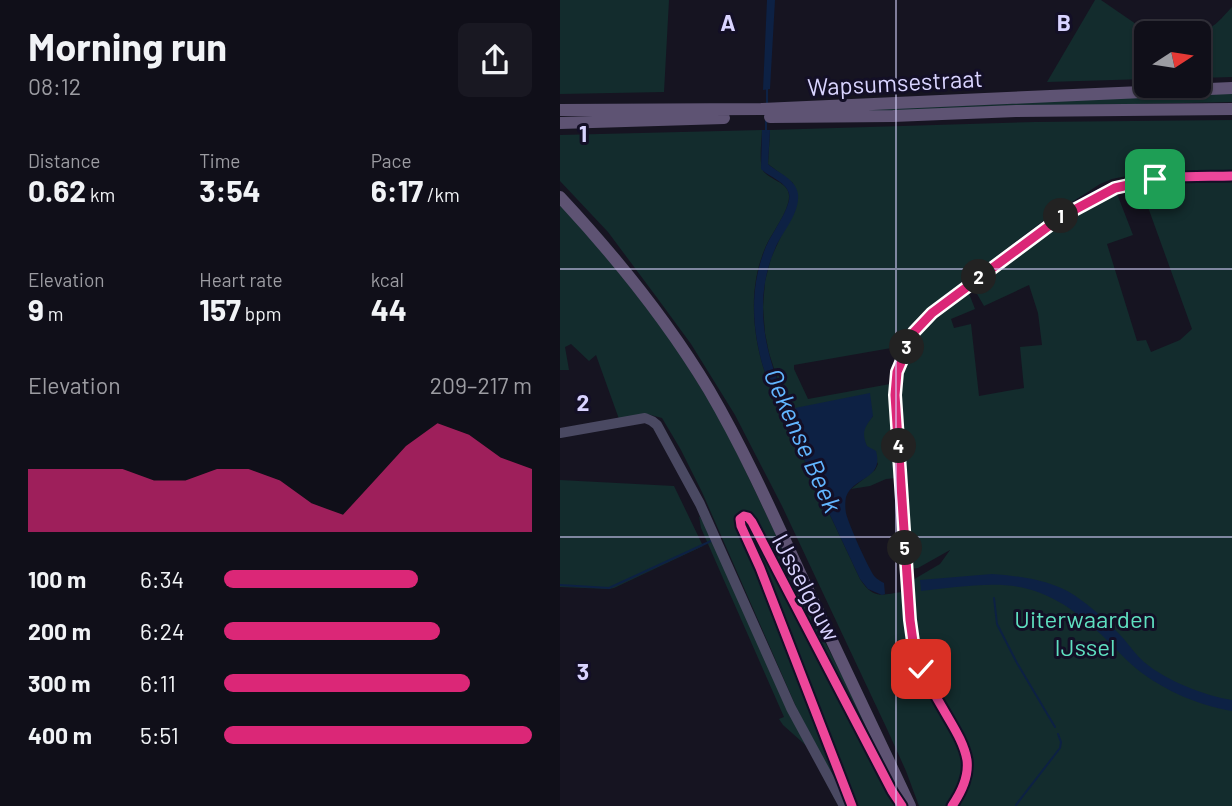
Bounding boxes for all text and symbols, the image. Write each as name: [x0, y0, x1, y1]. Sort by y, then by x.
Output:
text: A: [720, 8, 736, 36]
text: B: [1057, 8, 1071, 36]
north arrow: [1134, 21, 1211, 98]
map controls: [1134, 21, 1211, 98]
text: Morning run: [28, 23, 227, 69]
button: share: [458, 23, 532, 97]
street label: Wapsumsestraat: [806, 63, 984, 101]
text: 08:12: [28, 72, 81, 100]
text: 1: [579, 119, 587, 147]
text: Distance: [28, 149, 100, 172]
text: Time: [199, 149, 240, 172]
text: Pace: [371, 149, 412, 172]
pin: [1125, 149, 1185, 209]
icon: arrive: [1136, 160, 1174, 198]
text: 0.62: [28, 172, 86, 208]
text: 3:54: [199, 172, 261, 208]
text: 6:17: [371, 172, 423, 208]
text: km: [86, 183, 115, 206]
text: /km: [423, 183, 460, 206]
pin: 1: [1044, 198, 1078, 234]
text: 1: [1057, 204, 1064, 227]
pin: 2: [962, 260, 996, 294]
text: 2: [973, 265, 984, 288]
text: Elevation: [28, 268, 105, 291]
text: Heart rate: [199, 268, 283, 291]
text: kcal: [371, 268, 404, 291]
text: 9: [28, 291, 44, 327]
text: 157: [199, 291, 241, 327]
text: 44: [371, 291, 407, 327]
text: m: [44, 302, 63, 325]
text: bpm: [241, 302, 281, 325]
pin: 3: [890, 330, 924, 364]
text: 3: [901, 335, 912, 358]
water label: Oekense Beek: [758, 363, 850, 517]
text: Elevation: [28, 371, 121, 399]
text: 209–217 m: [430, 371, 532, 399]
text: 2: [577, 388, 589, 416]
pin: 4: [882, 428, 916, 464]
text: 4: [893, 434, 904, 457]
street label: IJsselgouw: [767, 528, 847, 646]
pin: 5: [888, 530, 922, 566]
text: 5: [899, 536, 910, 559]
text: 100 m: [28, 565, 86, 593]
text: 6:34: [140, 565, 184, 593]
park label: Uiterwaarden IJssel: [1014, 604, 1156, 661]
text: 200 m: [28, 617, 91, 645]
text: 6:24: [140, 617, 185, 645]
pin: [891, 639, 951, 699]
icon: check: [902, 650, 940, 688]
text: 3: [577, 657, 589, 685]
text: 300 m: [28, 669, 90, 697]
text: 6:11: [140, 669, 176, 697]
text: 400 m: [28, 721, 92, 749]
text: 5:51: [140, 721, 179, 749]

